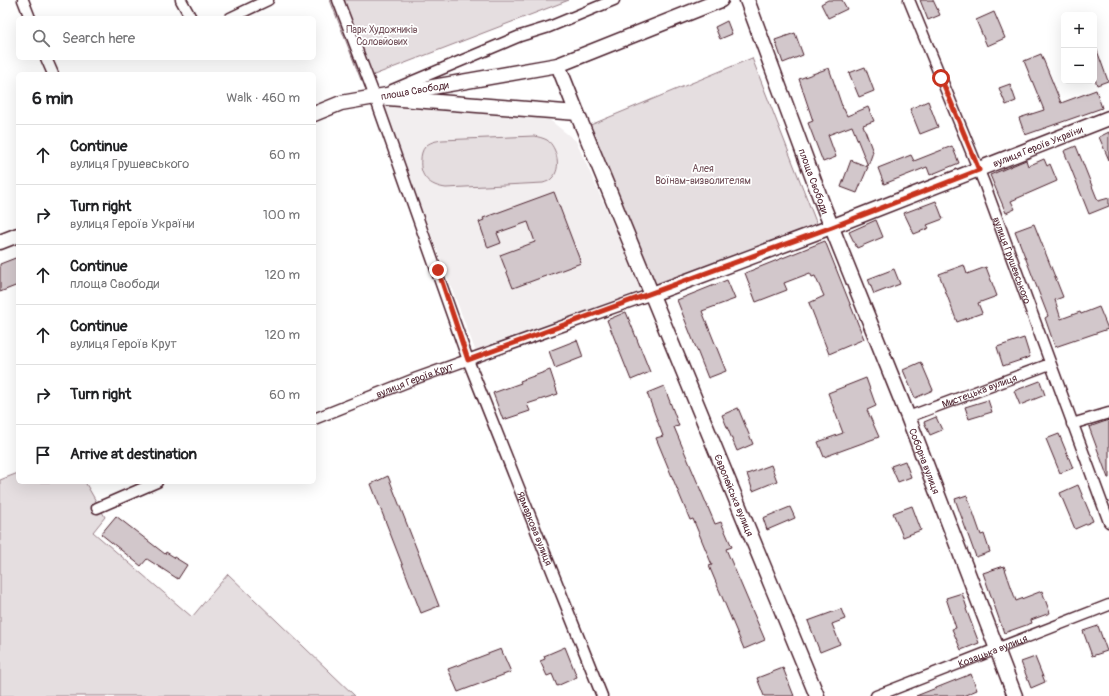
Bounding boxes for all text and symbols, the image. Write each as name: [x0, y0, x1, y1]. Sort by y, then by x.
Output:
map controls: [1061, 12, 1097, 84]
button: +: [1061, 12, 1097, 48]
search box: [16, 16, 316, 60]
park label: Парк Художників Соловйових: [346, 24, 418, 48]
icon: search: [30, 27, 52, 49]
text: Search here: [62, 29, 135, 48]
button: −: [1061, 48, 1097, 84]
route start: [932, 69, 950, 87]
street label: площа Свободи: [380, 79, 450, 103]
text: 6 min: [32, 88, 73, 109]
text: Walk · 460 m: [226, 90, 300, 106]
street label: вулиця Героїв України: [991, 124, 1085, 170]
text: Continue: [70, 137, 128, 156]
icon: ahead: [32, 144, 54, 166]
text: 60 m: [269, 147, 300, 163]
street label: площа Свободи: [796, 147, 831, 216]
text: вулиця Грушевського: [70, 156, 189, 172]
park label: Алея Воїнам-визволителям: [655, 163, 751, 187]
text: Turn right: [70, 197, 131, 216]
icon: right: [32, 204, 54, 226]
text: 100 m: [263, 207, 300, 223]
street label: вулиця Грушевського: [990, 215, 1033, 306]
text: вулиця Героїв України: [70, 216, 194, 232]
text: Continue: [70, 257, 128, 276]
route end: [429, 261, 447, 279]
icon: ahead: [32, 264, 54, 286]
text: 120 m: [264, 267, 300, 283]
text: площа Свободи: [70, 276, 159, 292]
text: Continue: [70, 317, 128, 336]
icon: ahead: [32, 324, 54, 346]
text: 120 m: [264, 327, 300, 343]
text: вулиця Героїв Крут: [70, 336, 177, 352]
street label: вулиця Героїв Крут: [374, 360, 455, 401]
street label: Мистецька вулиця: [940, 372, 1019, 411]
icon: right: [32, 384, 54, 406]
text: Turn right: [70, 385, 131, 404]
text: 60 m: [269, 387, 300, 403]
street label: Соборна вулиця: [906, 427, 942, 496]
icon: arrive: [32, 444, 54, 466]
text: Arrive at destination: [70, 445, 197, 464]
street label: Європейська вулиця: [711, 453, 756, 539]
street label: Ярмаркова вулиця: [514, 490, 554, 568]
street label: Козацька вулиця: [956, 632, 1029, 670]

